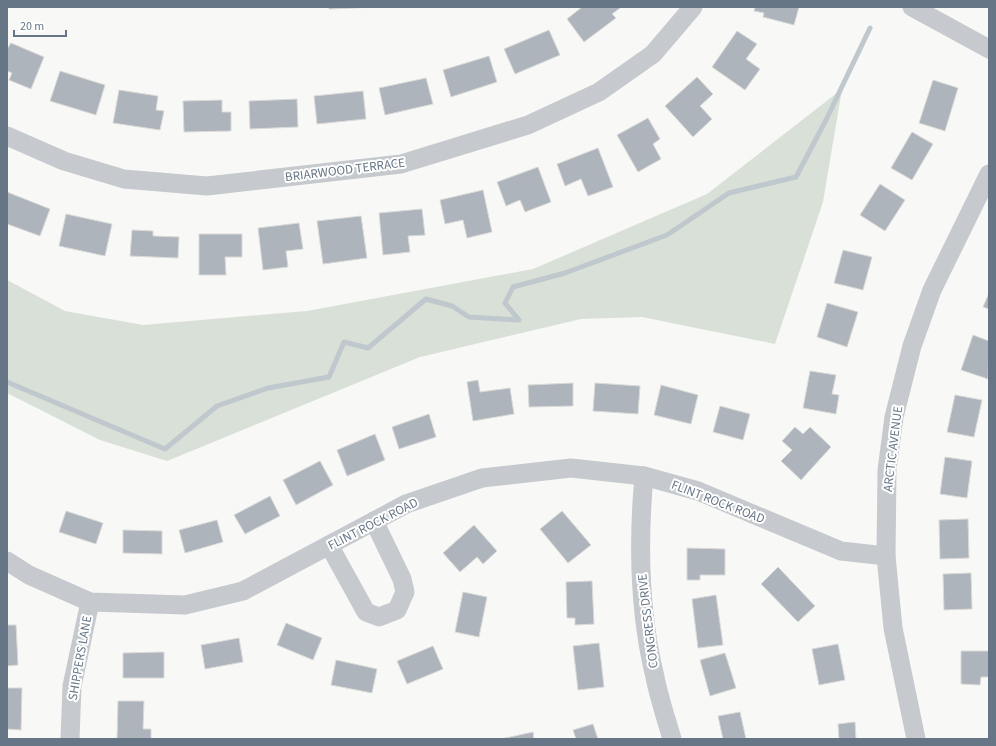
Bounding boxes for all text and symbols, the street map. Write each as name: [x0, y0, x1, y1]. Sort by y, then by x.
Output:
scale bar: [14, 12, 66, 38]
text: 20 m: [20, 18, 44, 35]
street label: BRIARWOOD TERRACE: [284, 154, 406, 186]
street label: ARCTIC AVENUE: [879, 405, 907, 493]
street label: FLINT ROCK ROAD: [669, 476, 767, 528]
street label: FLINT ROCK ROAD: [325, 494, 421, 554]
street label: CONGRESS DRIVE: [633, 573, 663, 669]
street label: SHIPPERS LANE: [64, 614, 96, 702]

